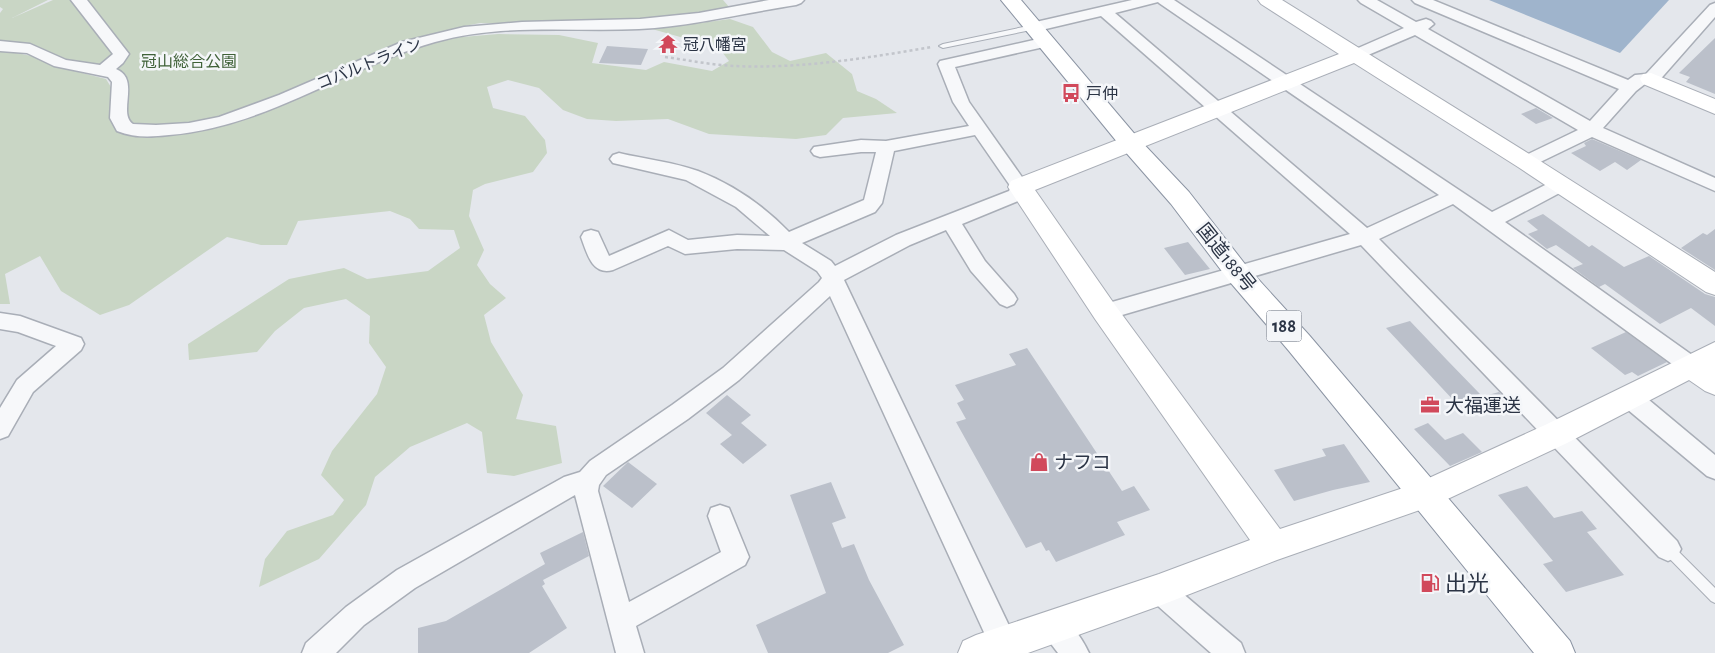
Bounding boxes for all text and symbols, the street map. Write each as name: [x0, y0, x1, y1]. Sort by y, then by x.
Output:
temple icon: 冠八幡宮: [657, 33, 679, 55]
street label: コバルトライン: [314, 35, 424, 92]
place label: 冠八幡宮: [683, 36, 747, 53]
park label: 冠山総合公園: [141, 53, 237, 70]
bus stop icon: 戸仲: [1060, 82, 1082, 104]
place label: 戸仲: [1086, 85, 1118, 102]
street label: 国道188号: [1193, 220, 1260, 296]
road number: 188: [1266, 310, 1302, 342]
office icon: 大福運送: [1419, 394, 1441, 416]
place label: 大福運送: [1445, 396, 1521, 416]
shop icon: ナフコ: [1028, 451, 1050, 473]
place label: ナフコ: [1054, 454, 1111, 473]
fuel station icon: 出光: [1419, 572, 1441, 594]
place label: 出光: [1445, 572, 1489, 595]

